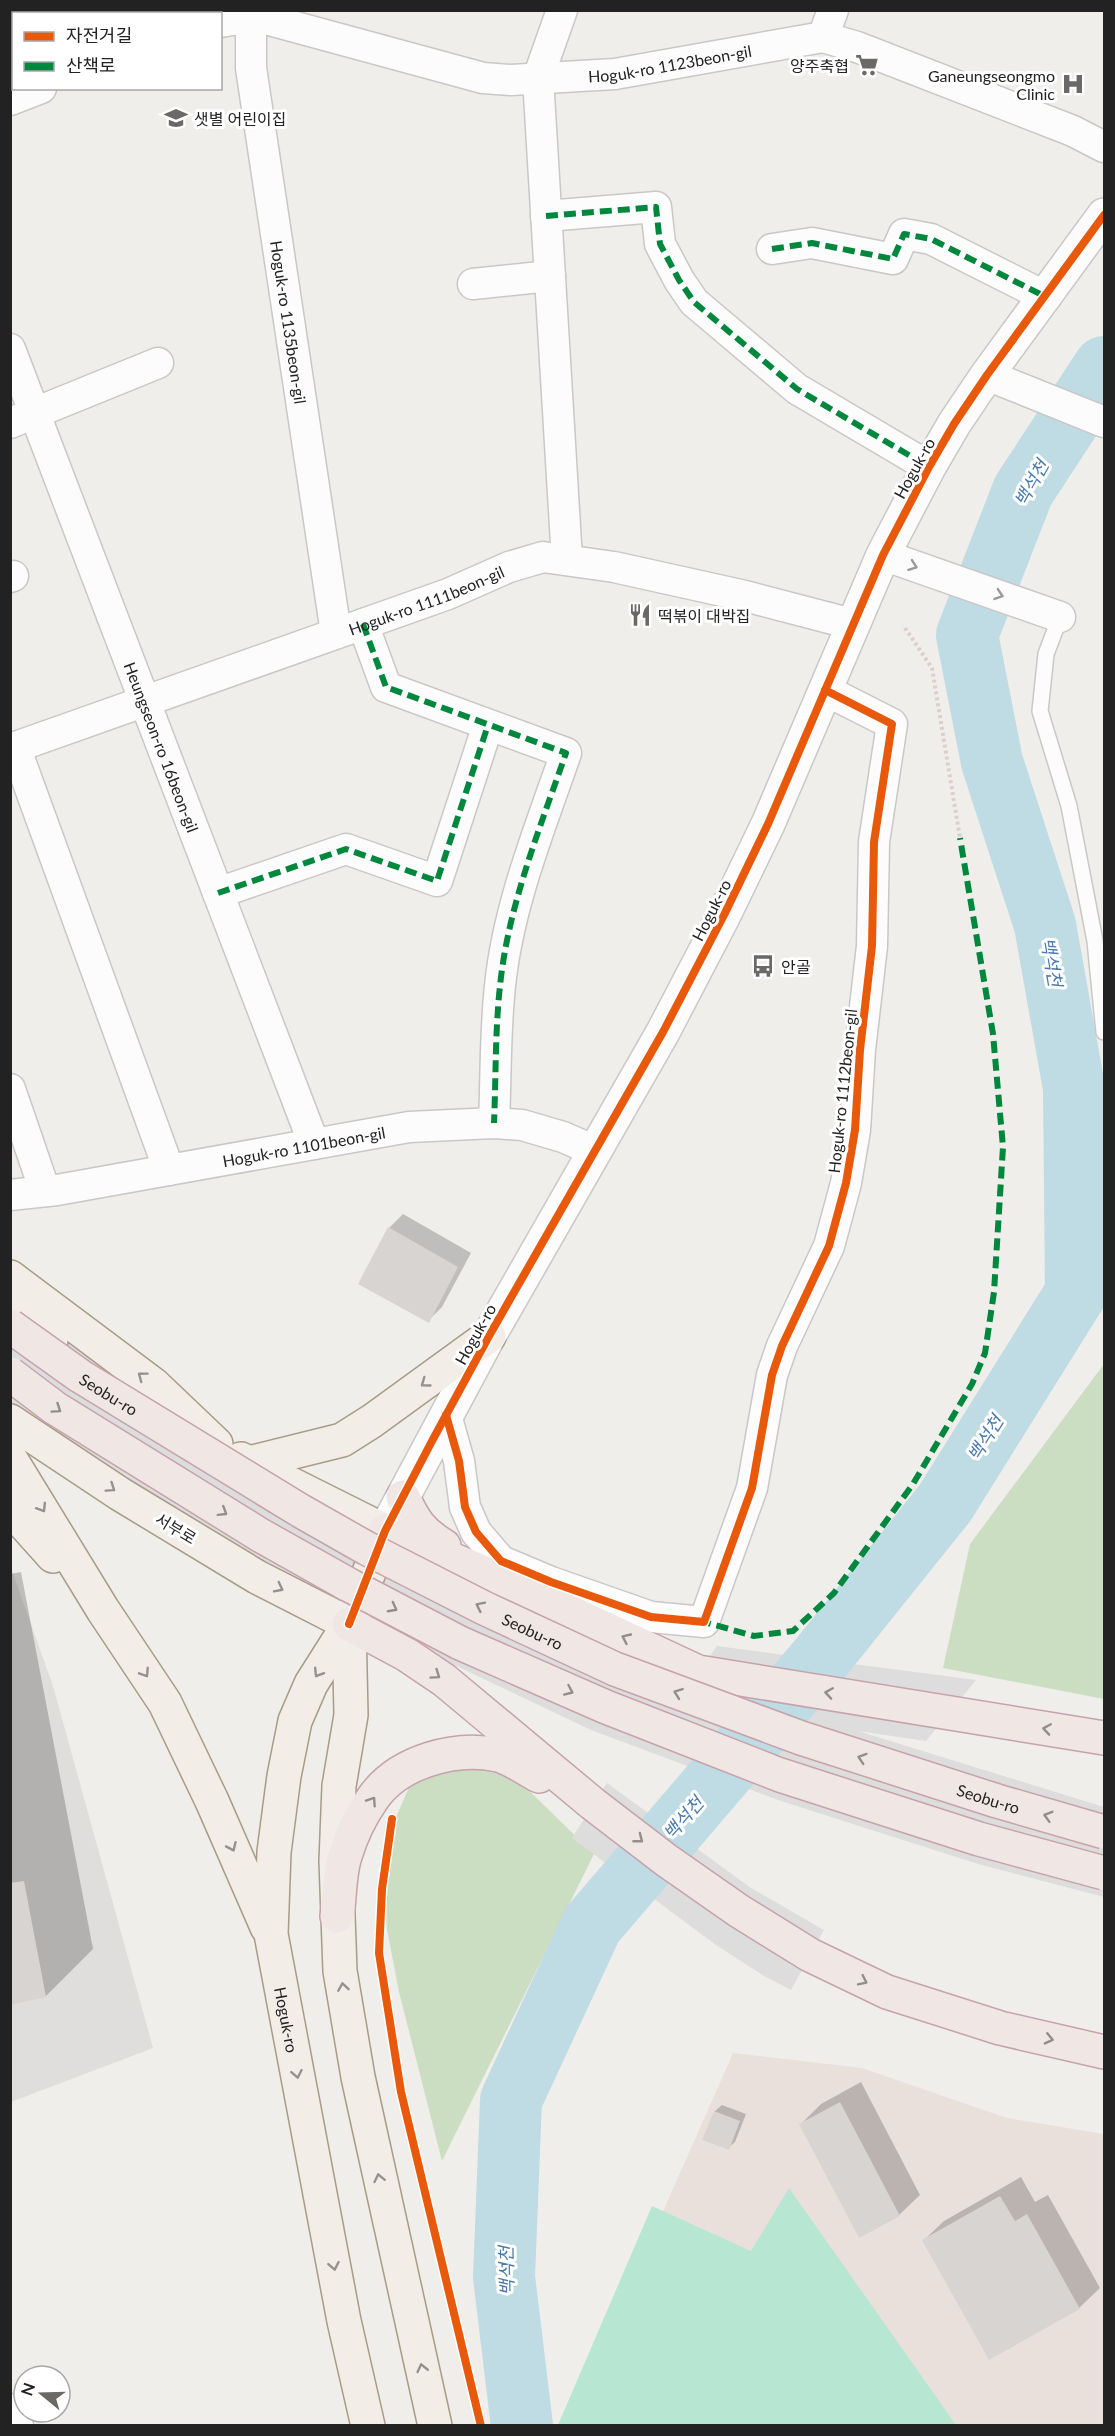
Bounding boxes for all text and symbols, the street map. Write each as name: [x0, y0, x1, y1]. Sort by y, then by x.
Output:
legend: [12, 12, 222, 90]
text: 자전거길: [66, 24, 132, 46]
street label: Hoguk-ro 1123beon-gil: [588, 40, 753, 85]
supermarket icon: 양주축협: [854, 52, 880, 78]
text: 산책로: [66, 54, 116, 76]
place label: 양주축협: [790, 56, 849, 75]
place label: Ganeungseongmo Clinic: [928, 66, 1055, 103]
hospital icon: Ganeungseongmo Clinic: [1060, 71, 1086, 97]
school or university icon: 샛별 어린이집: [163, 105, 189, 131]
place label: 샛별 어린이집: [194, 109, 286, 128]
street label: Hoguk-ro 1135beon-gil: [268, 239, 311, 405]
street label: Hoguk-ro: [890, 434, 938, 502]
water label: 백석천: [1009, 454, 1054, 510]
one-way arrow: [907, 558, 918, 571]
street label: Hoguk-ro 1111beon-gil: [346, 561, 507, 638]
one-way arrow: [993, 588, 1003, 601]
restaurant icon: 떡볶이 대박집: [627, 602, 653, 628]
place label: 떡볶이 대박집: [658, 606, 750, 625]
street label: Heungseon-ro 16beon-gil: [121, 659, 203, 835]
street label: Hoguk-ro: [687, 876, 735, 944]
water label: 백석천: [1037, 936, 1068, 991]
bus stop icon: 안골: [750, 953, 776, 979]
place label: 안골: [781, 957, 811, 976]
street label: Hoguk-ro 1112beon-gil: [824, 1008, 860, 1174]
street label: Hoguk-ro 1101beon-gil: [221, 1122, 387, 1170]
street label: Hoguk-ro: [451, 1300, 499, 1368]
street label: Seobu-ro: [76, 1369, 142, 1419]
one-way arrow: [137, 1372, 148, 1383]
one-way arrow: [420, 1376, 431, 1387]
one-way arrow: [51, 1402, 62, 1413]
water label: 백석천: [963, 1409, 1009, 1465]
one-way arrow: [105, 1481, 116, 1492]
one-way arrow: [34, 1502, 46, 1512]
one-way arrow: [217, 1505, 227, 1517]
street label: 서부로: [152, 1508, 200, 1548]
one-way arrow: [273, 1581, 284, 1592]
one-way arrow: [386, 1601, 397, 1612]
one-way arrow: [476, 1602, 487, 1614]
street label: Seobu-ro: [500, 1608, 566, 1653]
one-way arrow: [622, 1634, 633, 1646]
one-way arrow: [314, 1666, 325, 1677]
one-way arrow: [138, 1667, 150, 1677]
one-way arrow: [430, 1667, 440, 1679]
one-way arrow: [563, 1684, 574, 1696]
one-way arrow: [673, 1688, 684, 1700]
one-way arrow: [825, 1688, 834, 1700]
one-way arrow: [1042, 1723, 1052, 1736]
one-way arrow: [857, 1753, 868, 1765]
street label: Seobu-ro: [955, 1779, 1022, 1817]
water label: 백석천: [658, 1790, 709, 1844]
one-way arrow: [365, 1797, 376, 1808]
one-way arrow: [1043, 1810, 1053, 1823]
one-way arrow: [633, 1832, 644, 1843]
one-way arrow: [225, 1841, 237, 1852]
one-way arrow: [857, 1973, 868, 1985]
one-way arrow: [337, 1982, 349, 1991]
street label: Hoguk-ro: [272, 1985, 303, 2054]
one-way arrow: [1043, 2032, 1053, 2045]
one-way arrow: [290, 2069, 303, 2079]
one-way arrow: [374, 2173, 387, 2183]
water label: 백석천: [495, 2244, 517, 2296]
one-way arrow: [327, 2261, 340, 2271]
north arrow: [12, 2364, 72, 2424]
one-way arrow: [416, 2364, 429, 2374]
text: N: [16, 2380, 38, 2398]

